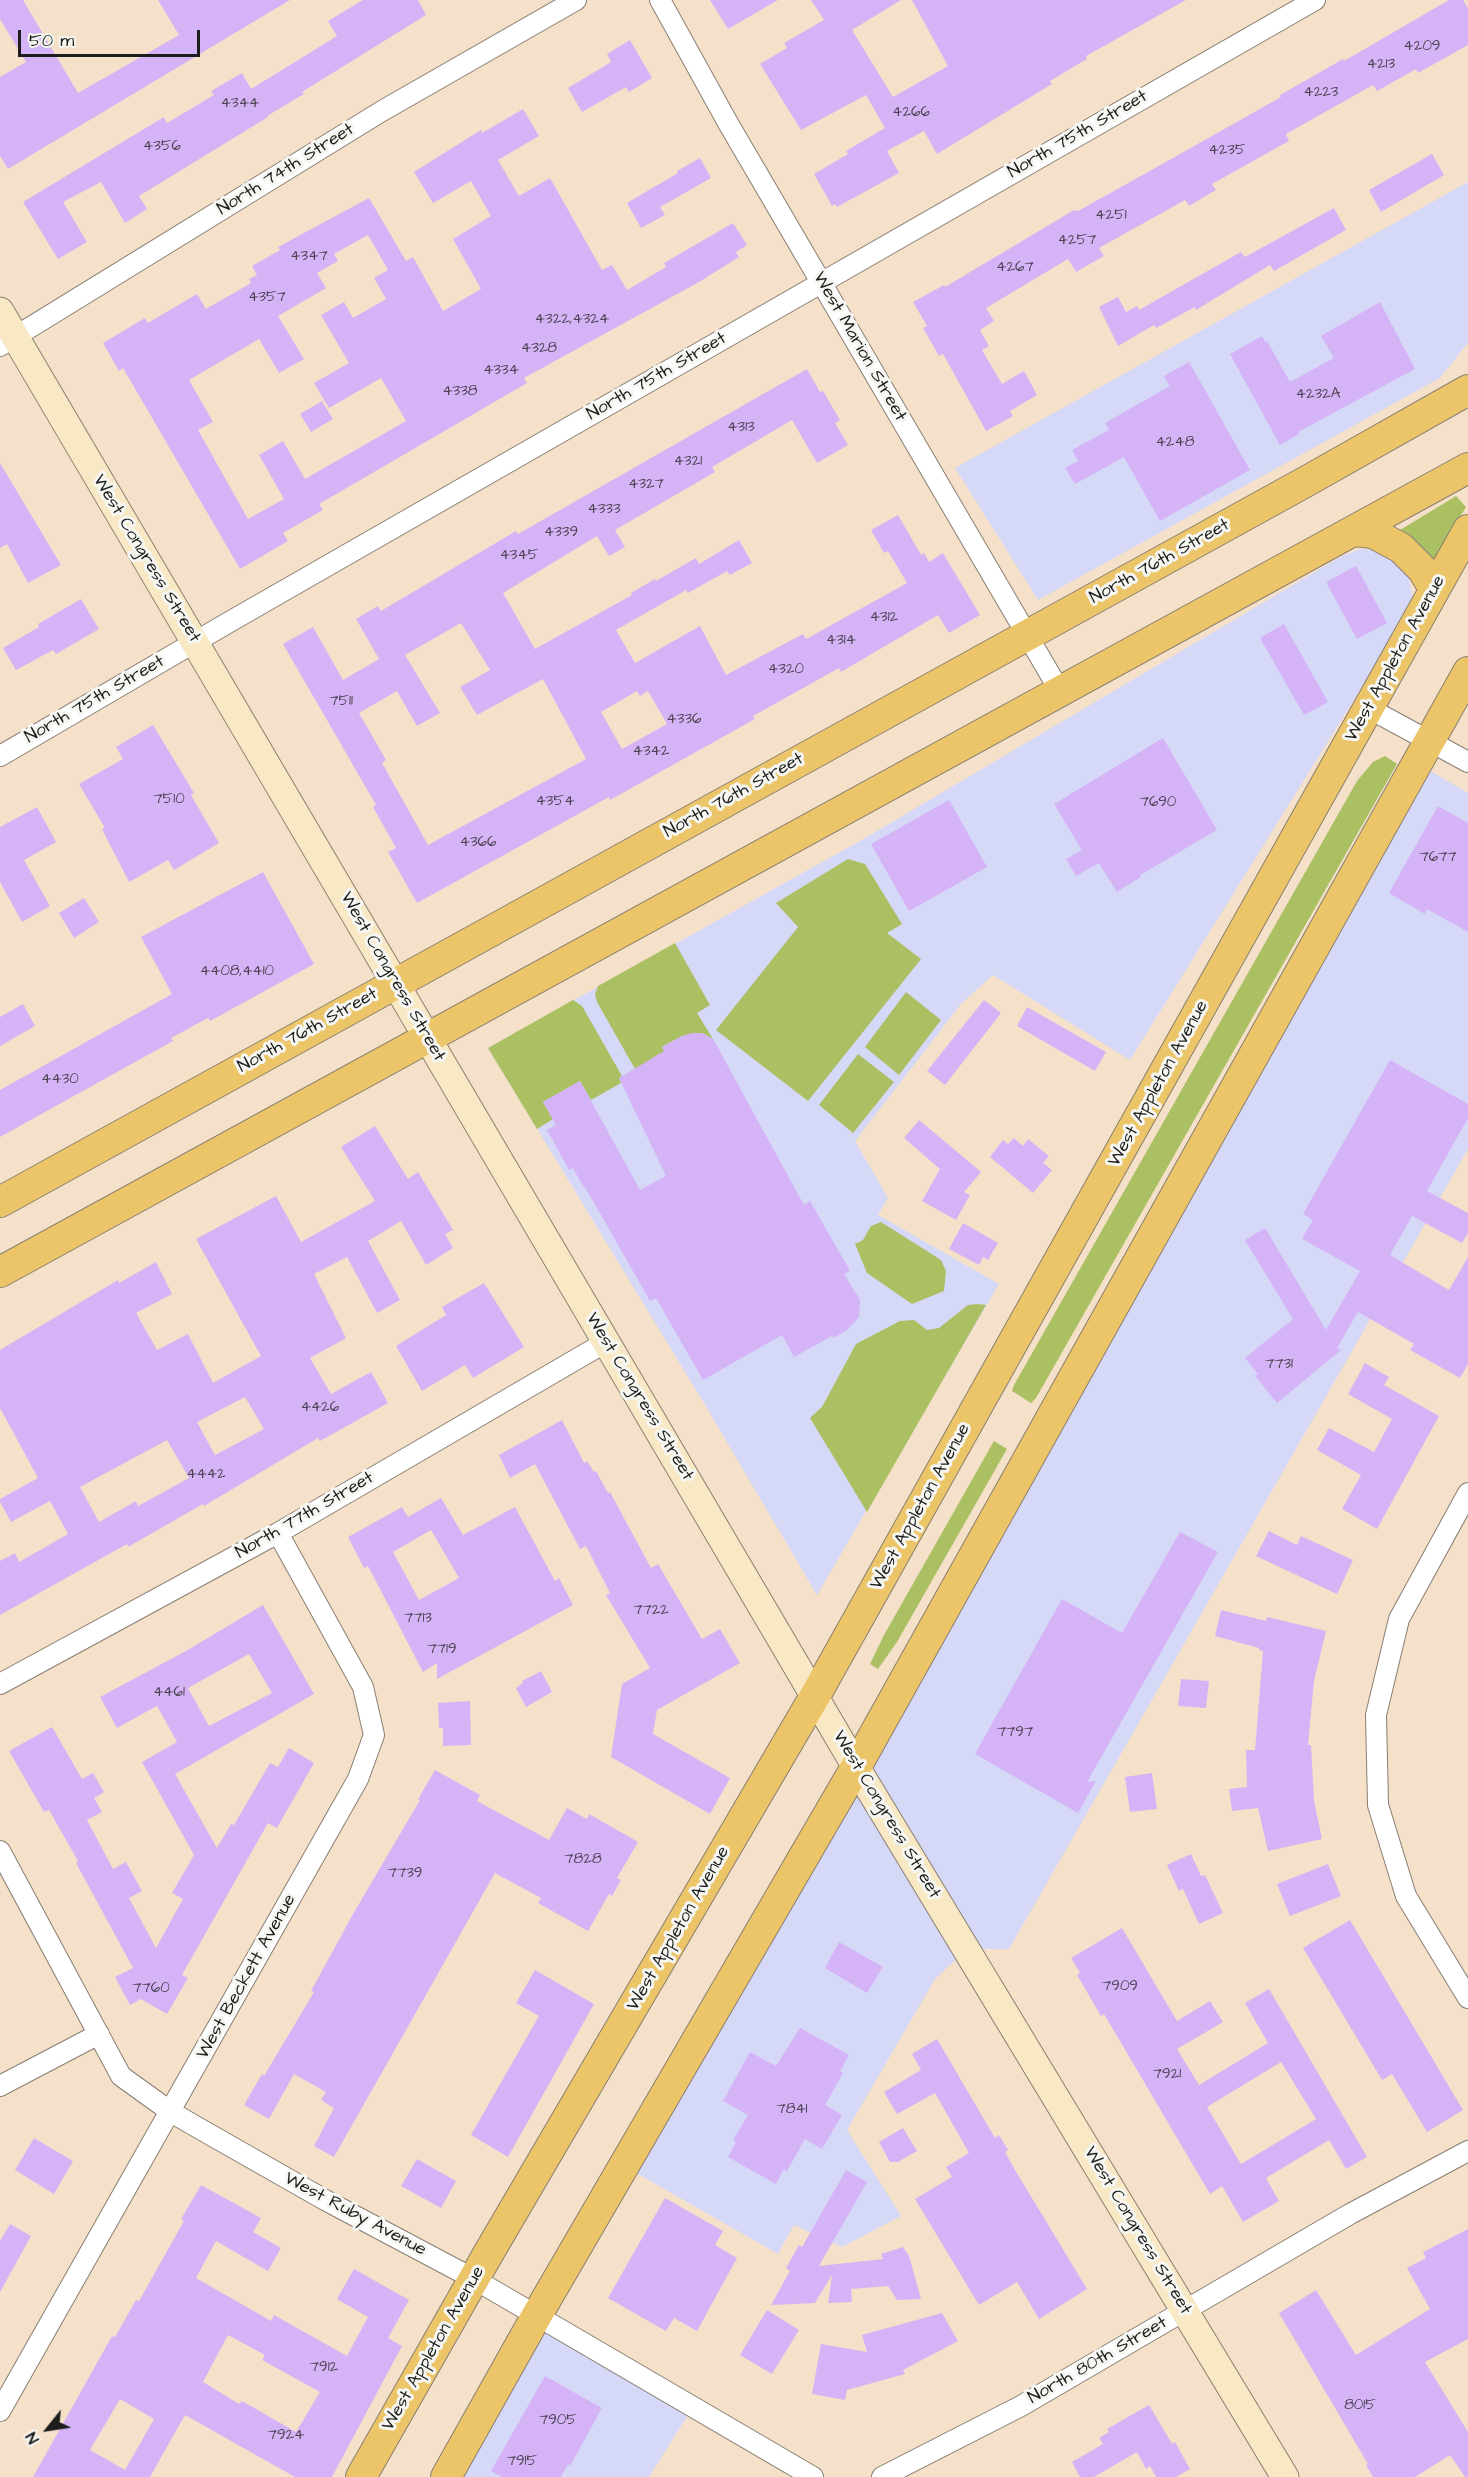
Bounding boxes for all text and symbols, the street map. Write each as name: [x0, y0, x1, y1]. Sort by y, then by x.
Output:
scale bar: [21, 18, 202, 56]
text: 50 m: [29, 28, 74, 53]
house number: 4209: [1404, 38, 1440, 56]
house number: 4213: [1367, 56, 1395, 74]
house number: 4223: [1303, 84, 1339, 102]
street label: North 75th Street: [1004, 86, 1152, 184]
house number: 4344: [221, 95, 259, 113]
house number: 4266: [892, 104, 930, 122]
street label: North 74th Street: [214, 119, 358, 221]
house number: 4356: [143, 138, 181, 156]
house number: 4235: [1208, 142, 1246, 160]
house number: 4251: [1095, 207, 1127, 225]
house number: 4257: [1058, 232, 1096, 250]
house number: 4347: [290, 248, 328, 266]
house number: 4267: [996, 259, 1034, 277]
street label: West Marion Street: [807, 269, 911, 425]
house number: 4357: [248, 289, 286, 307]
house number: 4322,4324: [535, 311, 609, 329]
street label: North 75th Street: [583, 328, 731, 426]
house number: 4328: [521, 340, 557, 358]
house number: 4334: [483, 362, 519, 380]
house number: 4338: [442, 383, 478, 401]
house number: 4232A: [1296, 386, 1340, 404]
house number: 4313: [727, 419, 755, 437]
house number: 4248: [1156, 434, 1194, 452]
house number: 4321: [674, 453, 702, 471]
street label: West Congress Street: [87, 471, 205, 647]
house number: 4327: [628, 476, 664, 494]
house number: 4333: [587, 501, 621, 519]
street label: North 76th Street: [1087, 515, 1233, 609]
house number: 4339: [544, 524, 578, 542]
house number: 4345: [500, 547, 538, 565]
street label: West Appleton Avenue: [1341, 572, 1451, 746]
house number: 4312: [870, 609, 898, 627]
house number: 4314: [826, 632, 856, 650]
street label: North 75th Street: [21, 651, 169, 749]
house number: 4320: [768, 661, 804, 679]
house number: 7511: [329, 693, 353, 711]
house number: 4336: [667, 711, 701, 729]
house number: 4342: [633, 743, 669, 761]
street label: North 76th Street: [661, 749, 807, 843]
house number: 7510: [153, 791, 185, 809]
house number: 4354: [536, 793, 574, 811]
house number: 7690: [1140, 794, 1176, 812]
house number: 4366: [460, 834, 496, 852]
house number: 7677: [1419, 849, 1457, 867]
street label: West Congress Street: [335, 889, 449, 1065]
house number: 4408,4410: [200, 963, 274, 981]
street label: North 76th Street: [235, 984, 381, 1078]
street label: West Appleton Avenue: [1104, 997, 1214, 1171]
house number: 4430: [41, 1071, 79, 1089]
street label: West Congress Street: [580, 1309, 698, 1485]
house number: 7731: [1265, 1356, 1293, 1374]
house number: 4426: [301, 1399, 339, 1417]
street label: West Appleton Avenue: [866, 1420, 976, 1594]
house number: 4442: [186, 1466, 226, 1484]
street label: North 77th Street: [232, 1468, 378, 1564]
house number: 7722: [633, 1602, 669, 1620]
house number: 7713: [404, 1610, 432, 1628]
house number: 7719: [428, 1641, 456, 1659]
house number: 4461: [153, 1684, 185, 1702]
house number: 7797: [997, 1724, 1033, 1742]
street label: West Congress Street: [827, 1727, 945, 1903]
street label: West Appleton Avenue: [623, 1843, 735, 2015]
house number: 7828: [564, 1851, 602, 1869]
house number: 7739: [388, 1865, 422, 1883]
street label: West Beckett Avenue: [193, 1891, 301, 2063]
house number: 7909: [1102, 1978, 1138, 1996]
house number: 7760: [132, 1980, 170, 1998]
house number: 7921: [1153, 2066, 1181, 2084]
house number: 7841: [776, 2101, 808, 2119]
street label: West Congress Street: [1078, 2143, 1196, 2319]
street label: West Ruby Avenue: [280, 2168, 430, 2262]
street label: West Appleton Avenue: [378, 2263, 490, 2435]
street label: North 80th Street: [1025, 2312, 1171, 2410]
house number: 7912: [310, 2359, 338, 2377]
house number: 8015: [1344, 2397, 1376, 2415]
north arrow: [18, 2399, 78, 2459]
house number: 7905: [539, 2412, 577, 2430]
house number: 7924: [268, 2427, 304, 2445]
text: N: [20, 2428, 44, 2448]
house number: 7915: [507, 2453, 537, 2471]

